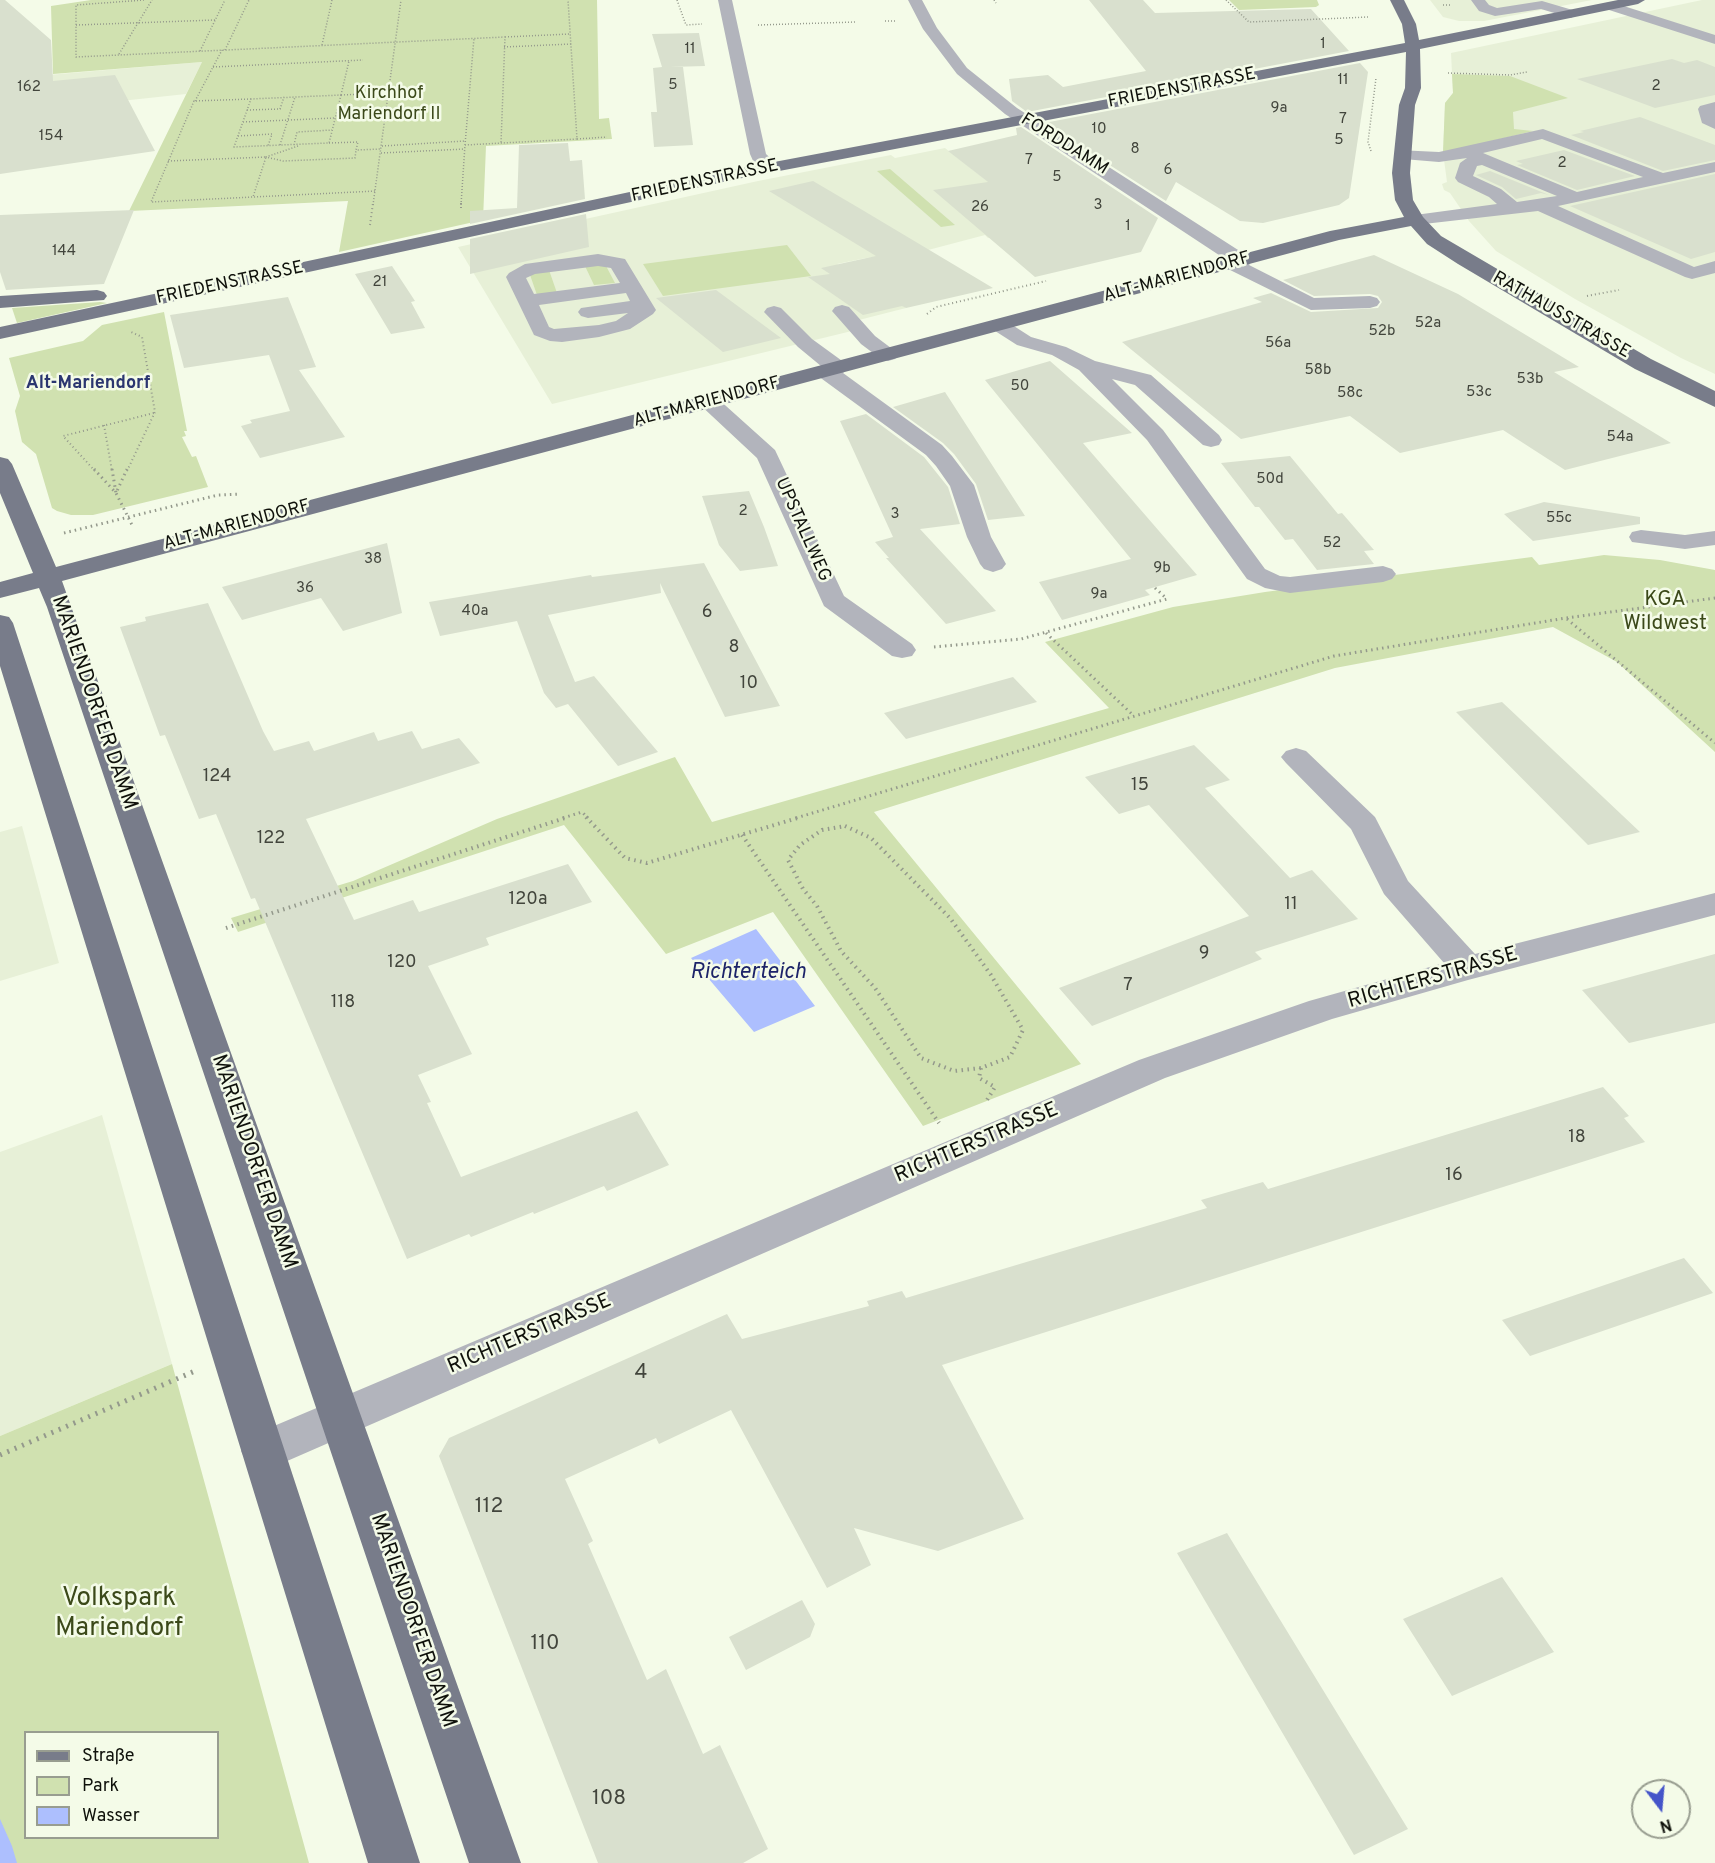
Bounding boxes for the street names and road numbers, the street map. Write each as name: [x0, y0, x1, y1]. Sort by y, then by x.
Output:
street label: FRIEDENSTRASSE: [1106, 64, 1258, 114]
street label: FORDDAMM: [1016, 109, 1112, 181]
street label: FRIEDENSTRASSE: [629, 156, 781, 208]
street label: ALT-MARIENDORF: [1101, 248, 1253, 308]
street label: FRIEDENSTRASSE: [154, 258, 306, 310]
street label: RATHAUSSTRASSE: [1488, 268, 1634, 364]
street label: ALT-MARIENDORF: [631, 373, 783, 433]
street label: UPSTALLWEG: [769, 475, 835, 585]
street label: ALT-MARIENDORF: [161, 496, 313, 556]
street label: MARIENDORFER DAMM: [44, 593, 142, 813]
street label: RICHTERSTRASSE: [1345, 943, 1521, 1015]
street label: MARIENDORFER DAMM: [204, 1052, 302, 1272]
street label: RICHTERSTRASSE: [891, 1098, 1063, 1190]
street label: RICHTERSTRASSE: [444, 1289, 616, 1381]
street label: MARIENDORFER DAMM: [363, 1511, 461, 1731]

